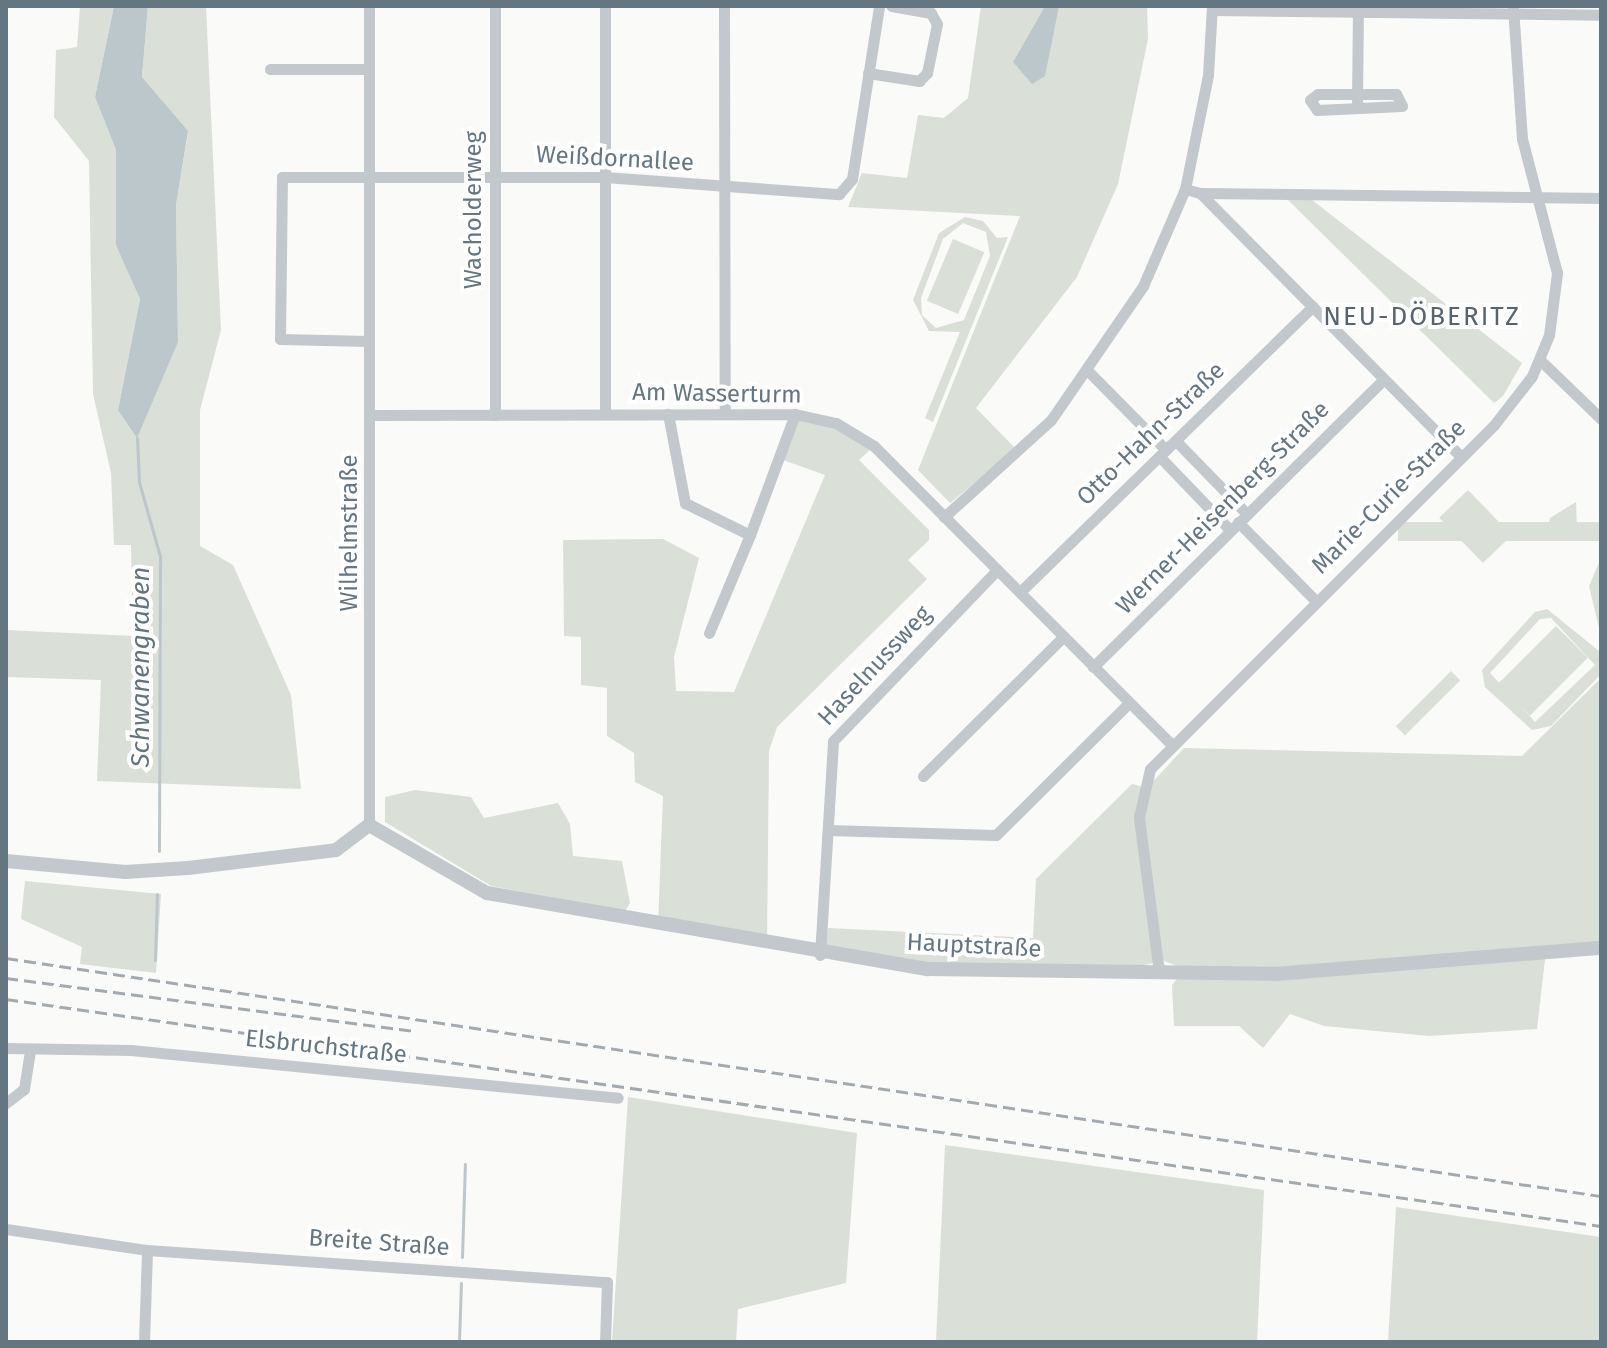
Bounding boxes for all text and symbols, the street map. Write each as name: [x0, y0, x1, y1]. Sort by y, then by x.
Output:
street label: Wacholderweg: [460, 131, 488, 289]
street label: Weißdornallee: [535, 140, 695, 178]
district label: NEU-DÖBERITZ: [1323, 301, 1521, 333]
street label: Otto-Hahn-Straße: [1071, 356, 1231, 512]
street label: Am Wasserturm: [632, 378, 802, 410]
street label: Werner-Heisenberg-Straße: [1110, 395, 1336, 621]
street label: Marie-Curie-Straße: [1306, 414, 1472, 580]
street label: Wilhelmstraße: [336, 454, 364, 612]
water label: Schwanengraben: [125, 567, 157, 767]
street label: Haselnussweg: [812, 600, 938, 732]
street label: Hauptstraße: [906, 928, 1042, 964]
street label: Elsbruchstraße: [244, 1024, 408, 1070]
street label: Breite Straße: [308, 1224, 450, 1262]

